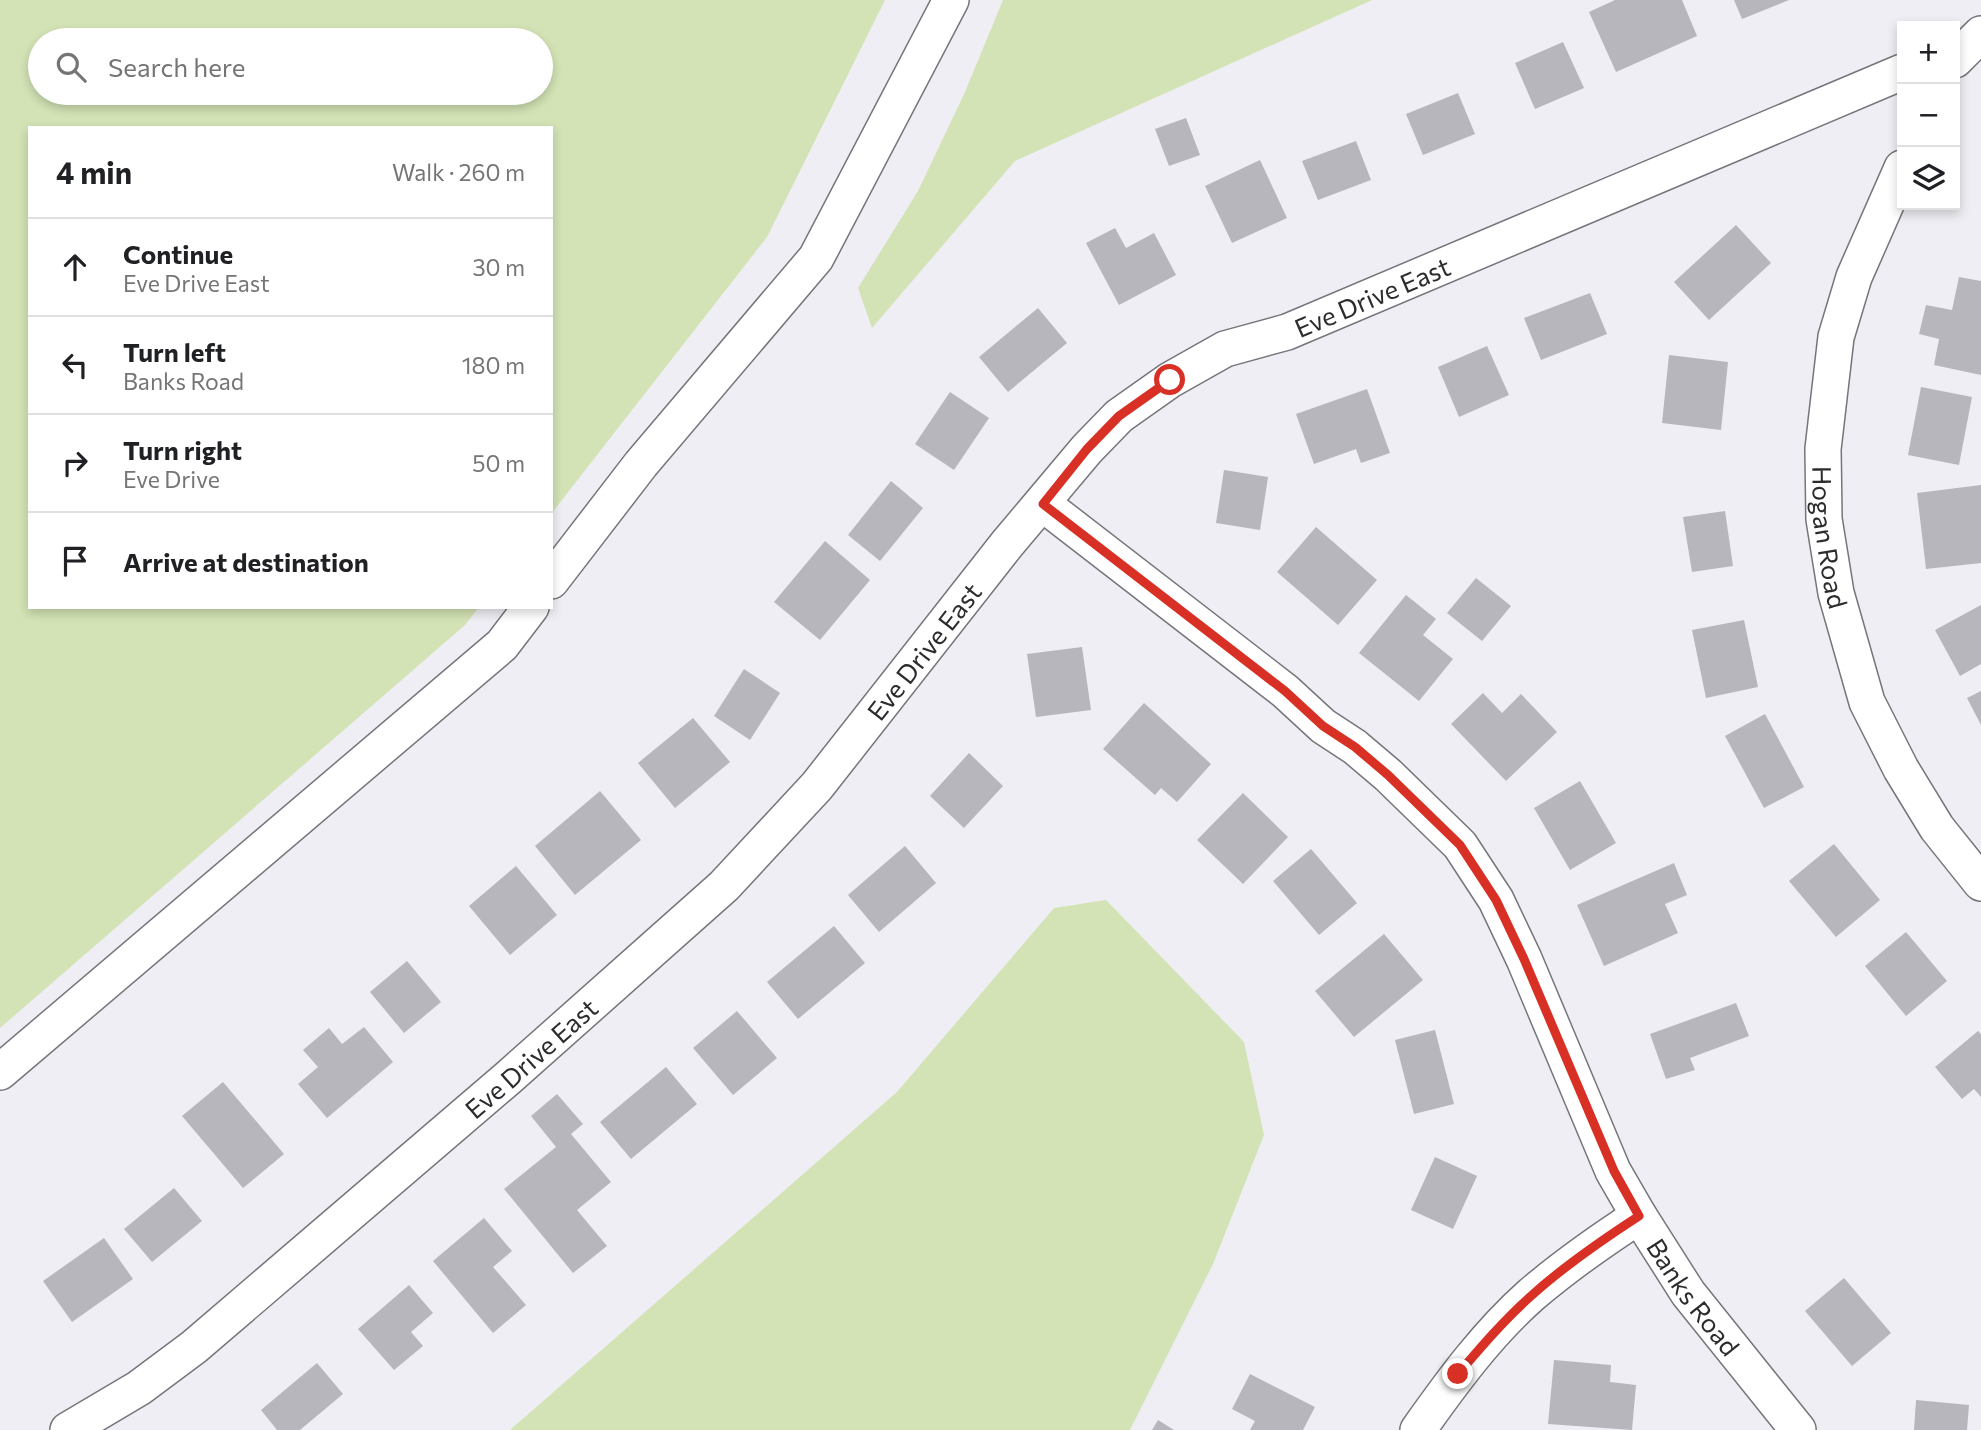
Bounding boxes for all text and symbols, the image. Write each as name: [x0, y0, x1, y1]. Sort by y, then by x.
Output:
map controls: [1897, 21, 1960, 210]
button: +: [1897, 21, 1960, 84]
search box: [28, 28, 553, 105]
icon: search: [52, 48, 90, 86]
text: Search here: [108, 51, 246, 82]
button: −: [1897, 84, 1960, 147]
button: layers: [1897, 147, 1960, 210]
text: 4 min: [56, 153, 132, 190]
text: Walk · 260 m: [392, 158, 525, 186]
text: Continue: [123, 238, 233, 269]
icon: ahead: [56, 248, 94, 286]
street label: Eve Drive East: [1289, 250, 1454, 343]
text: 30 m: [472, 253, 525, 281]
text: Eve Drive East: [123, 269, 270, 297]
text: Turn left: [123, 336, 226, 367]
icon: left: [56, 346, 94, 384]
text: 180 m: [462, 351, 525, 379]
route start: [1154, 364, 1185, 395]
text: Banks Road: [123, 367, 244, 395]
text: Turn right: [123, 434, 242, 465]
icon: right: [56, 444, 94, 482]
text: 50 m: [472, 449, 525, 477]
text: Eve Drive: [123, 465, 220, 493]
street label: Hogan Road: [1808, 466, 1855, 612]
icon: arrive: [56, 542, 94, 580]
text: Arrive at destination: [123, 546, 369, 577]
street label: Eve Drive East: [860, 576, 987, 726]
street label: Eve Drive East: [458, 991, 603, 1124]
street label: Banks Road: [1642, 1232, 1747, 1361]
route end: [1442, 1358, 1473, 1389]

